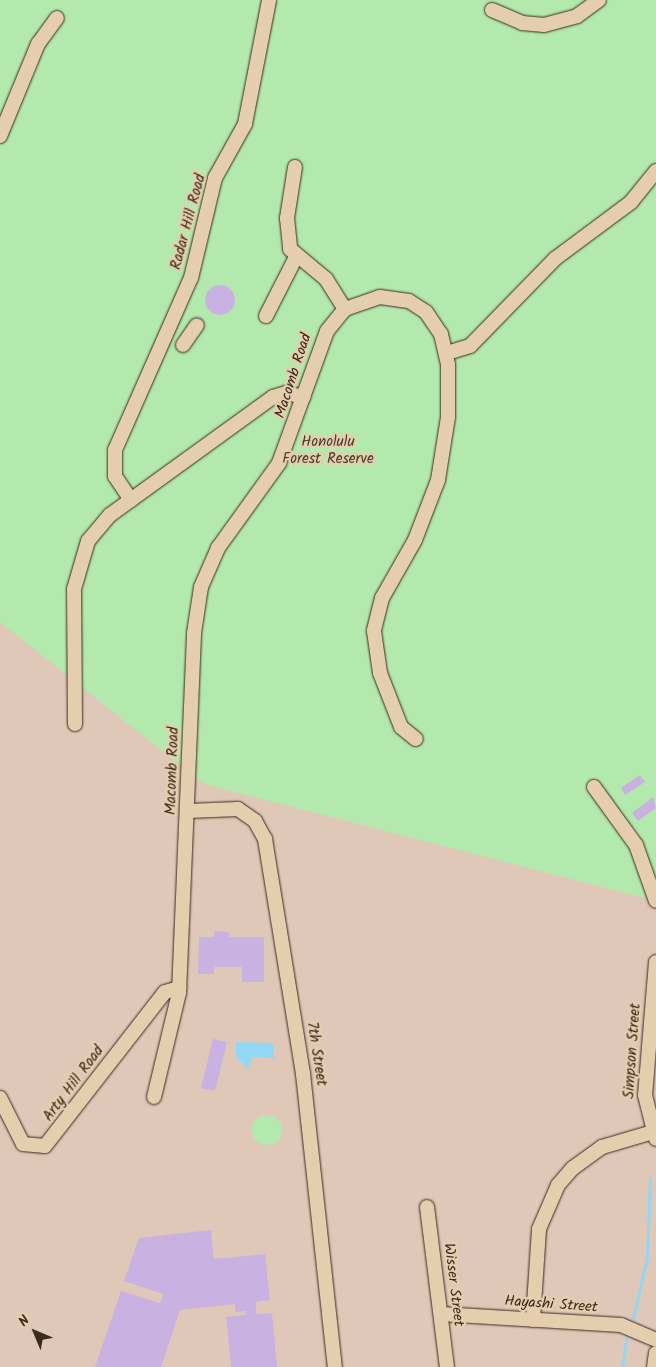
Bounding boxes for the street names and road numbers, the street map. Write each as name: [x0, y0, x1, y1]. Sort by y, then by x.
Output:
street label: Radar Hill Road: [168, 172, 210, 272]
street label: Macomb Road: [272, 331, 316, 421]
street label: Macomb Road: [162, 727, 184, 815]
street label: Simpson Street: [621, 1003, 645, 1099]
street label: 7th Street: [302, 1021, 330, 1087]
street label: Arty Hill Road: [40, 1043, 108, 1125]
street label: Wisser Street: [439, 1242, 467, 1328]
street label: Hayashi Street: [504, 1293, 598, 1317]

